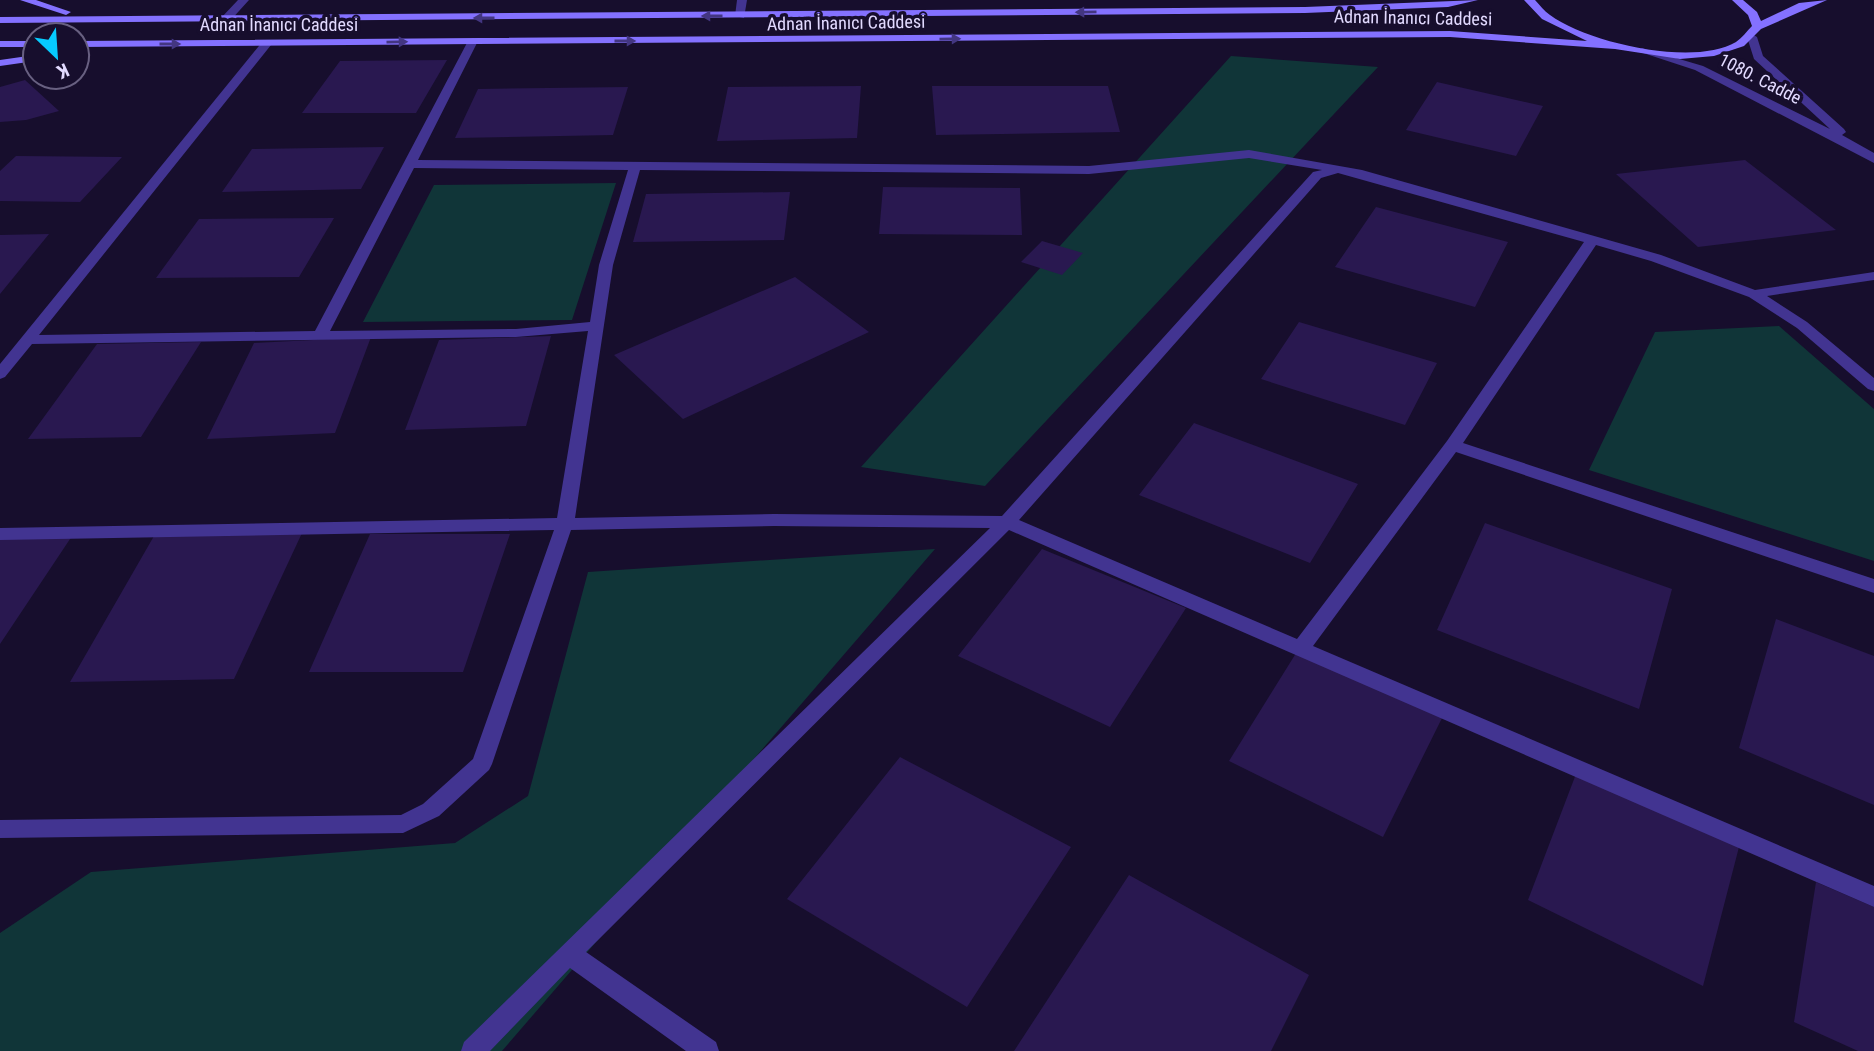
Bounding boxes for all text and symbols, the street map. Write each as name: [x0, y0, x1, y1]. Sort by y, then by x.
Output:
street label: Adnan İnanıcı Caddesi: [1334, 6, 1492, 29]
one-way arrow: [1075, 7, 1097, 18]
one-way arrow: [701, 10, 723, 22]
street label: Adnan İnanıcı Caddesi: [767, 11, 925, 34]
one-way arrow: [473, 12, 495, 24]
street label: Adnan İnanıcı Caddesi: [200, 14, 358, 35]
north arrow: [21, 21, 91, 91]
one-way arrow: [939, 33, 961, 45]
one-way arrow: [614, 35, 636, 47]
one-way arrow: [386, 36, 408, 48]
one-way arrow: [159, 38, 181, 49]
street label: 1080. Cadde: [1716, 49, 1805, 108]
text: K: [53, 58, 73, 84]

